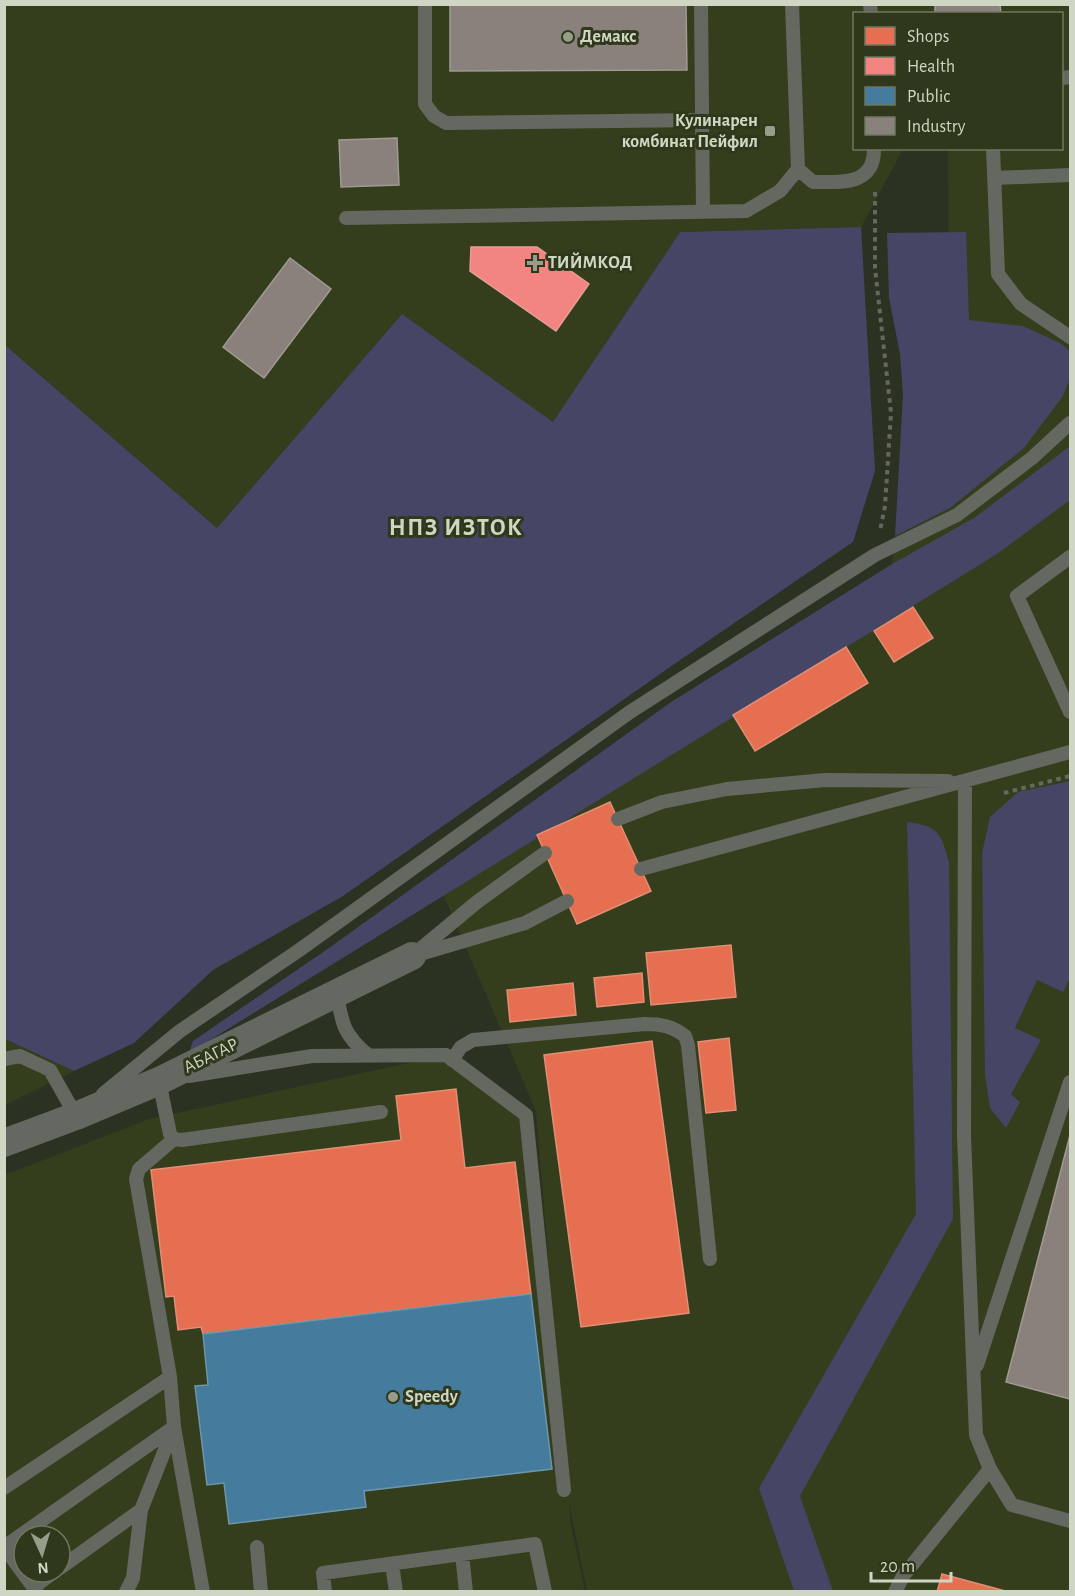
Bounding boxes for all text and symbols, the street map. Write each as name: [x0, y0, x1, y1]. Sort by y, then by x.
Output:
legend: [853, 12, 1063, 150]
place label: Демакс: [580, 28, 637, 46]
text: Shops: [907, 28, 949, 46]
marker: Демакс: [561, 30, 575, 44]
text: Health: [907, 58, 955, 76]
text: Public: [907, 88, 950, 106]
place label: Кулинарен комбинат Пейфил: [622, 112, 758, 151]
text: Industry: [907, 118, 966, 136]
marker: Кулинарен комбинат Пейфил: [763, 124, 777, 138]
place label: ТИЙМКОД: [548, 252, 632, 272]
marker: ТИЙМКОД: [526, 254, 544, 272]
district label: НПЗ ИЗТОК: [389, 516, 523, 540]
street label: АБАГАР: [181, 1035, 241, 1077]
place label: Speedy: [405, 1388, 459, 1406]
marker: Speedy: [386, 1390, 400, 1404]
north arrow: [12, 1524, 72, 1584]
scale bar: [871, 1545, 950, 1583]
text: 20 m: [880, 1558, 915, 1576]
text: N: [37, 1560, 49, 1576]

